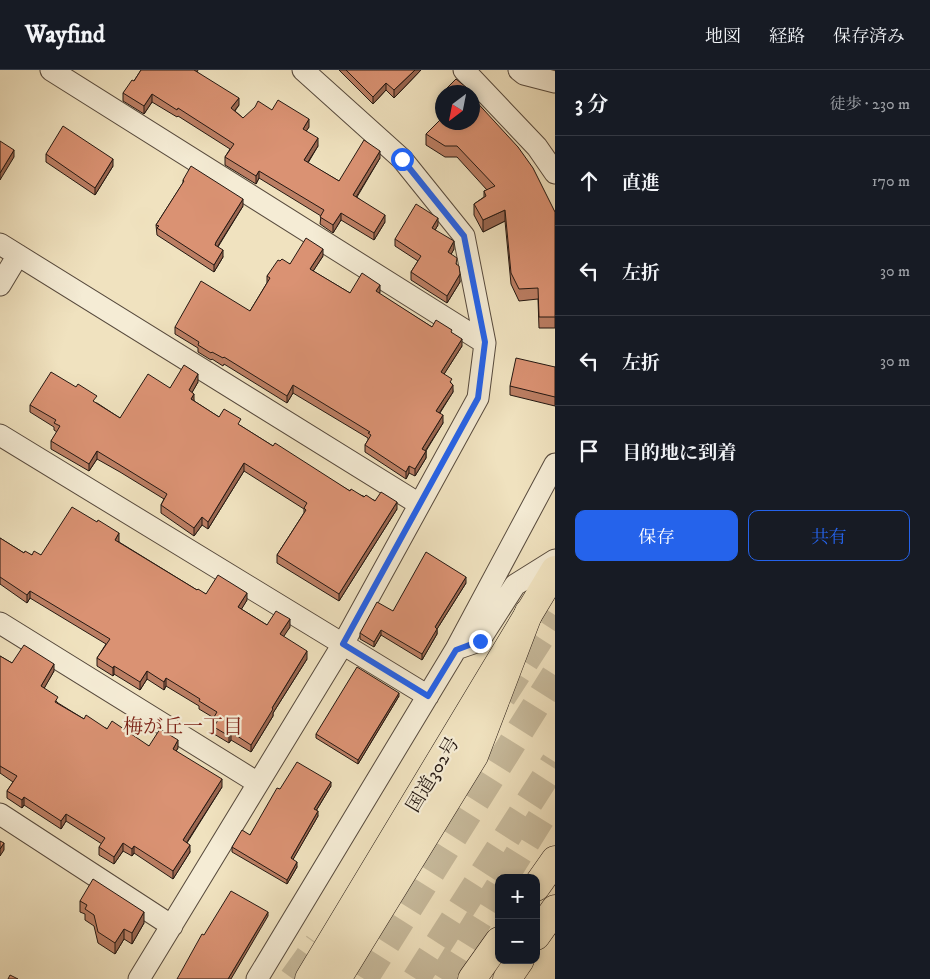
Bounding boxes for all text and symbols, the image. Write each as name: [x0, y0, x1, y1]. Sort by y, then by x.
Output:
text: Wayfind: [25, 20, 105, 50]
text: 地図: [705, 26, 741, 48]
text: 経路: [769, 26, 805, 48]
text: 保存済み: [833, 26, 905, 48]
north arrow: [435, 85, 480, 130]
text: 3 分: [575, 92, 608, 118]
text: 徒歩 · 230 m: [829, 94, 910, 114]
route start: [391, 148, 414, 171]
icon: ahead: [575, 167, 603, 195]
text: 170 m: [872, 171, 910, 191]
text: 直進: [622, 172, 660, 195]
icon: left: [575, 257, 603, 285]
text: 30 m: [880, 261, 910, 281]
text: 左折: [622, 262, 660, 285]
icon: left: [575, 347, 603, 375]
text: 30 m: [880, 351, 910, 371]
text: 左折: [622, 352, 660, 375]
icon: arrive: [575, 437, 603, 465]
text: 目的地に到着: [622, 442, 736, 465]
button: 保存: [575, 510, 738, 561]
button: 共有: [748, 510, 910, 561]
route end: [469, 630, 492, 653]
district label: 梅が丘一丁目: [123, 715, 243, 740]
street label: 国道302号: [402, 733, 465, 817]
map controls: [495, 874, 540, 964]
button: +: [495, 874, 540, 919]
button: −: [495, 919, 540, 964]

